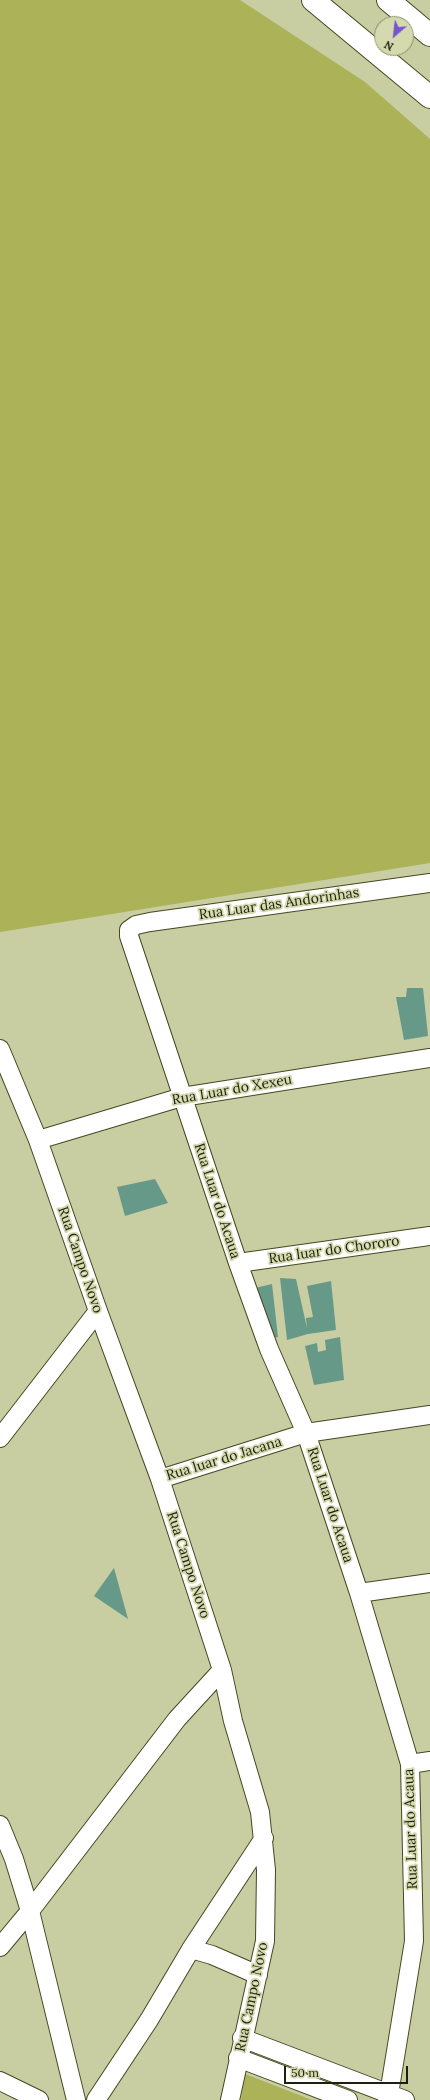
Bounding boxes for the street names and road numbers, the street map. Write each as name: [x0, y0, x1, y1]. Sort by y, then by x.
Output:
street label: Rua Luar das Andorinhas: [198, 884, 360, 924]
street label: Rua Luar do Xexeu: [171, 1071, 293, 1109]
street label: Rua Luar do Acaua: [190, 1141, 244, 1261]
street label: Rua Campo Novo: [54, 1204, 106, 1316]
street label: Rua luar do Chororo: [267, 1232, 401, 1268]
street label: Rua luar do Jacana: [164, 1433, 284, 1485]
street label: Rua Luar do Acaua: [303, 1445, 357, 1565]
street label: Rua Campo Novo: [163, 1509, 213, 1621]
street label: Rua Luar do Acaua: [401, 1768, 421, 1890]
street label: Rua Campo Novo: [232, 1941, 272, 2053]

